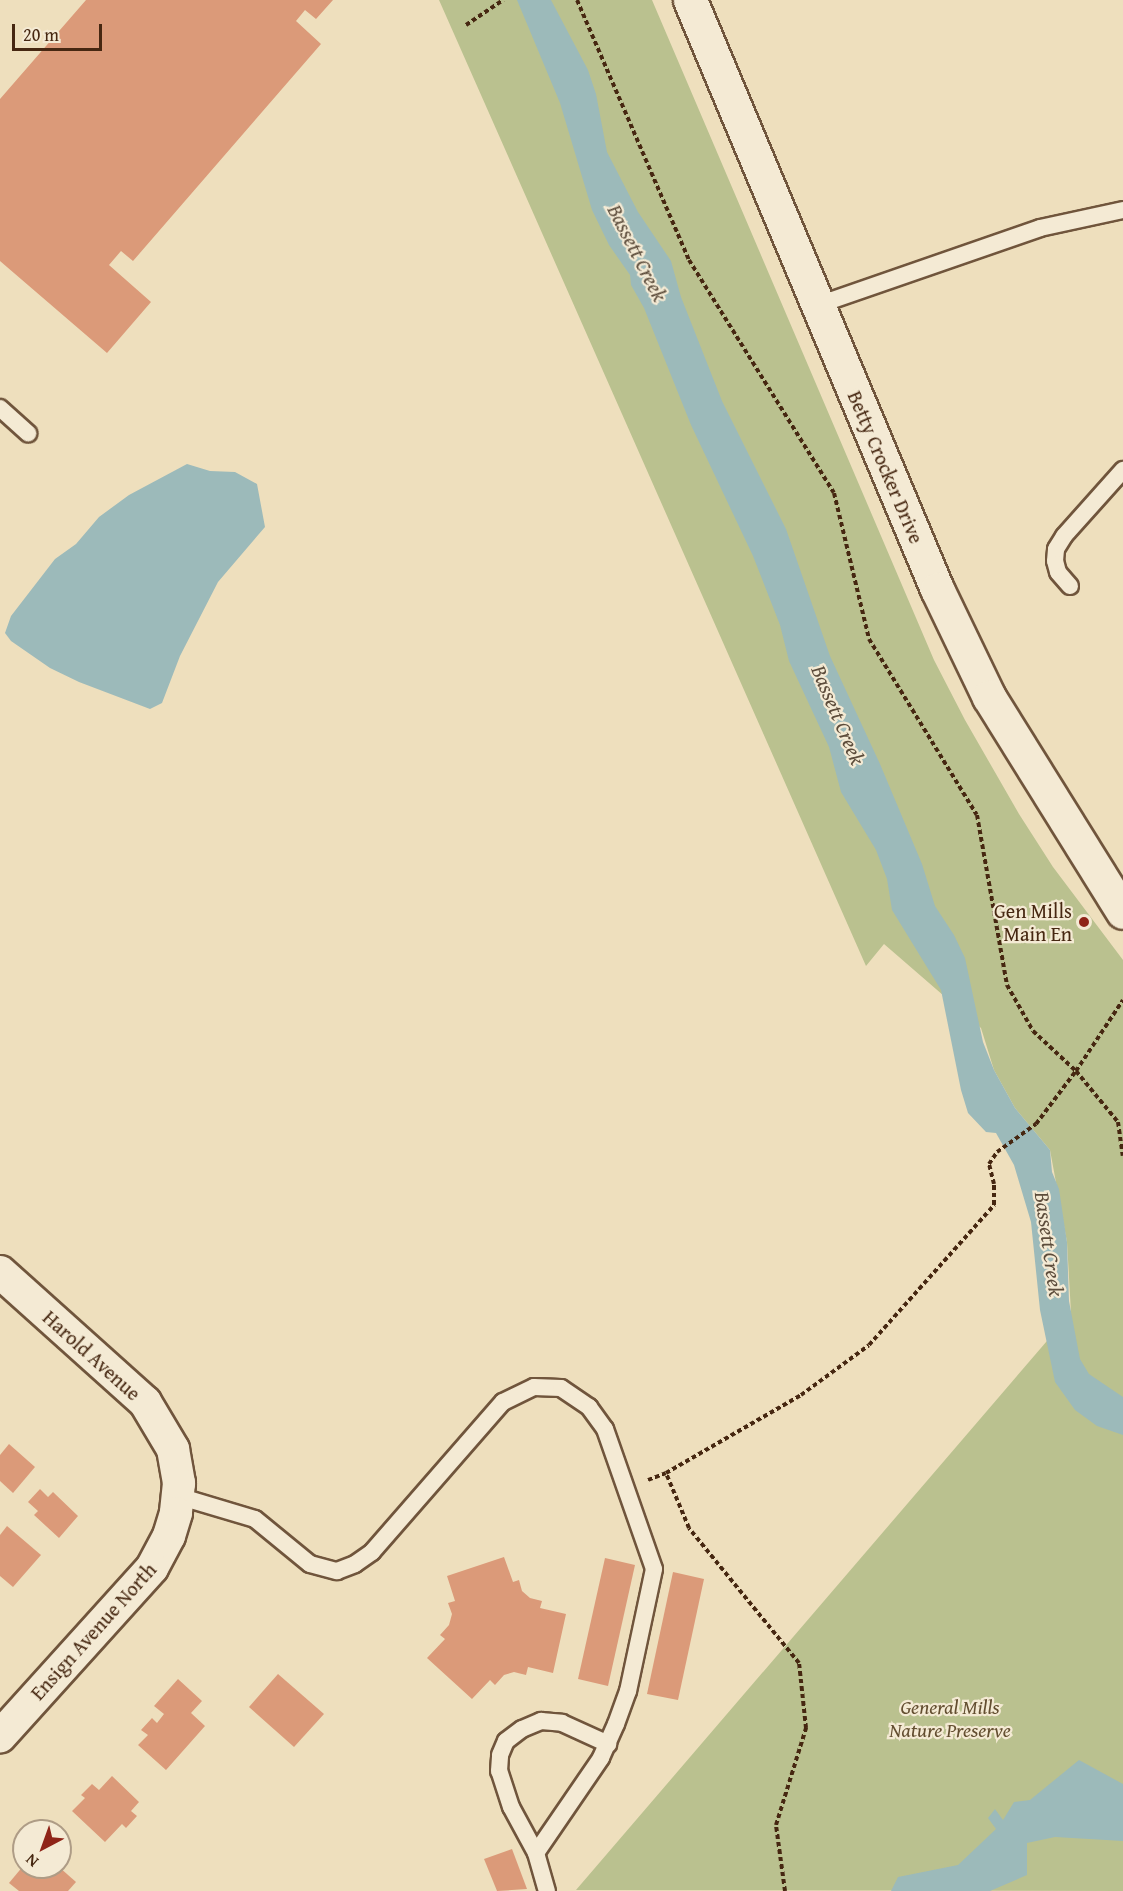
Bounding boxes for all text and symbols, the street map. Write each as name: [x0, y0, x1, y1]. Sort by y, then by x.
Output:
scale bar: [15, 12, 105, 50]
text: 20 m: [23, 21, 59, 48]
water label: Bassett Creek: [602, 200, 672, 306]
street label: Betty Crocker Drive: [843, 387, 929, 547]
water label: Bassett Creek: [806, 661, 870, 769]
place label: Gen Mills Main En: [994, 898, 1072, 945]
marker: Gen Mills Main En: [1077, 915, 1091, 929]
water label: Bassett Creek: [1029, 1190, 1069, 1298]
street label: Harold Avenue: [38, 1305, 146, 1405]
street label: Ensign Avenue North: [25, 1558, 161, 1704]
park label: General Mills Nature Preserve: [889, 1695, 1011, 1742]
north arrow: [12, 1819, 72, 1879]
text: N: [20, 1849, 43, 1874]

